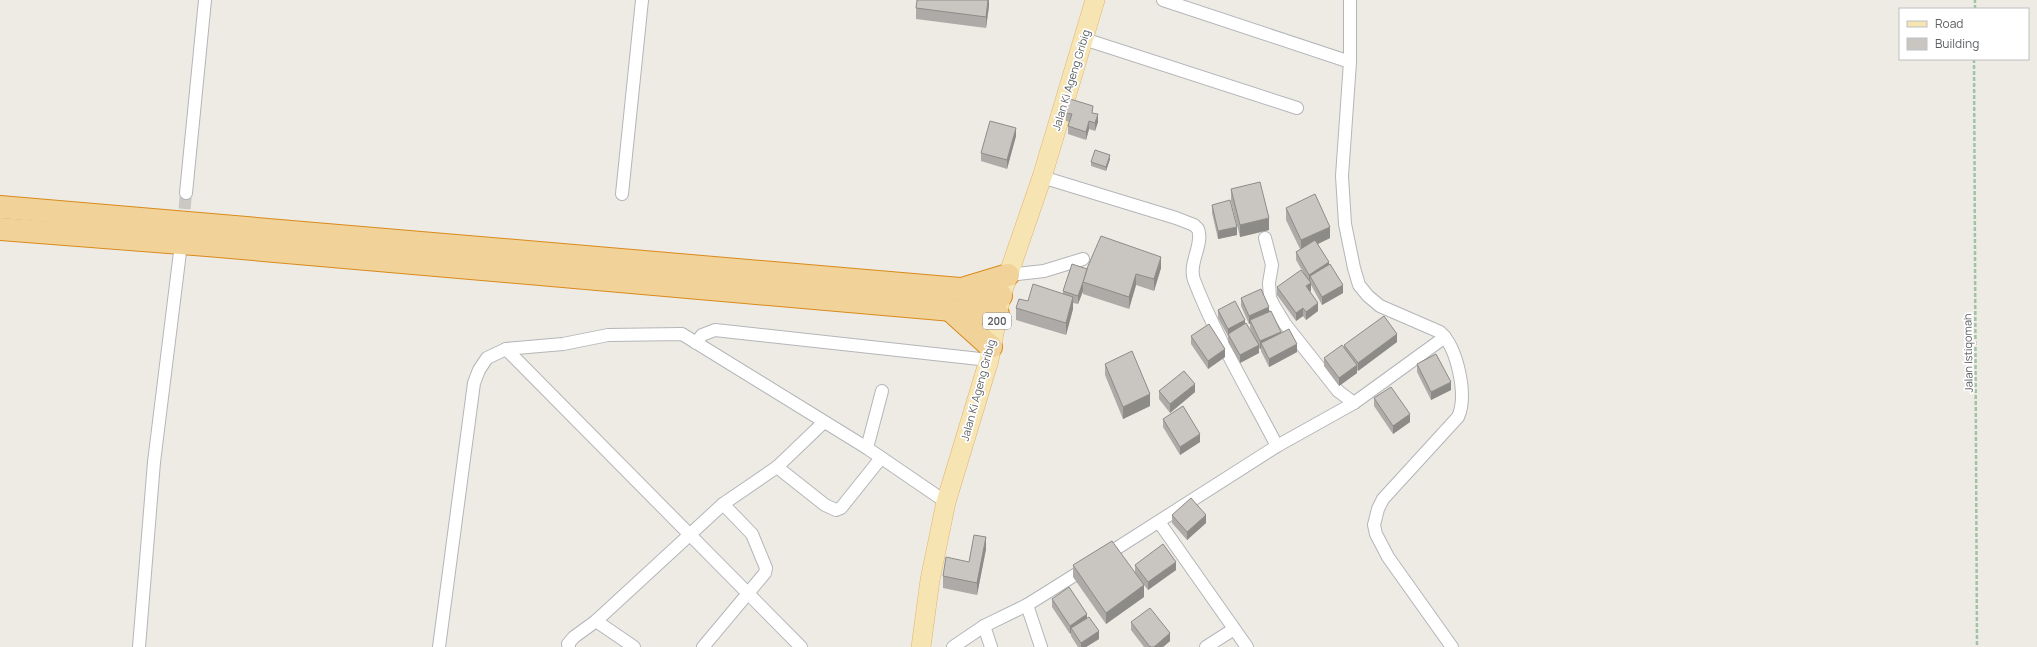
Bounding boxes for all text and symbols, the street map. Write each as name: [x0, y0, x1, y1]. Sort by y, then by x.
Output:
legend: [1899, 8, 2029, 60]
text: Road: [1935, 15, 1963, 32]
street label: Jalan Ki Ageng Gribig: [1048, 28, 1093, 132]
text: Building: [1935, 35, 1979, 52]
road number: 200: [983, 313, 1011, 329]
street label: Jalan Istiqomah: [1959, 313, 1976, 393]
street label: Jalan Ki Ageng Gribig: [957, 337, 998, 442]

